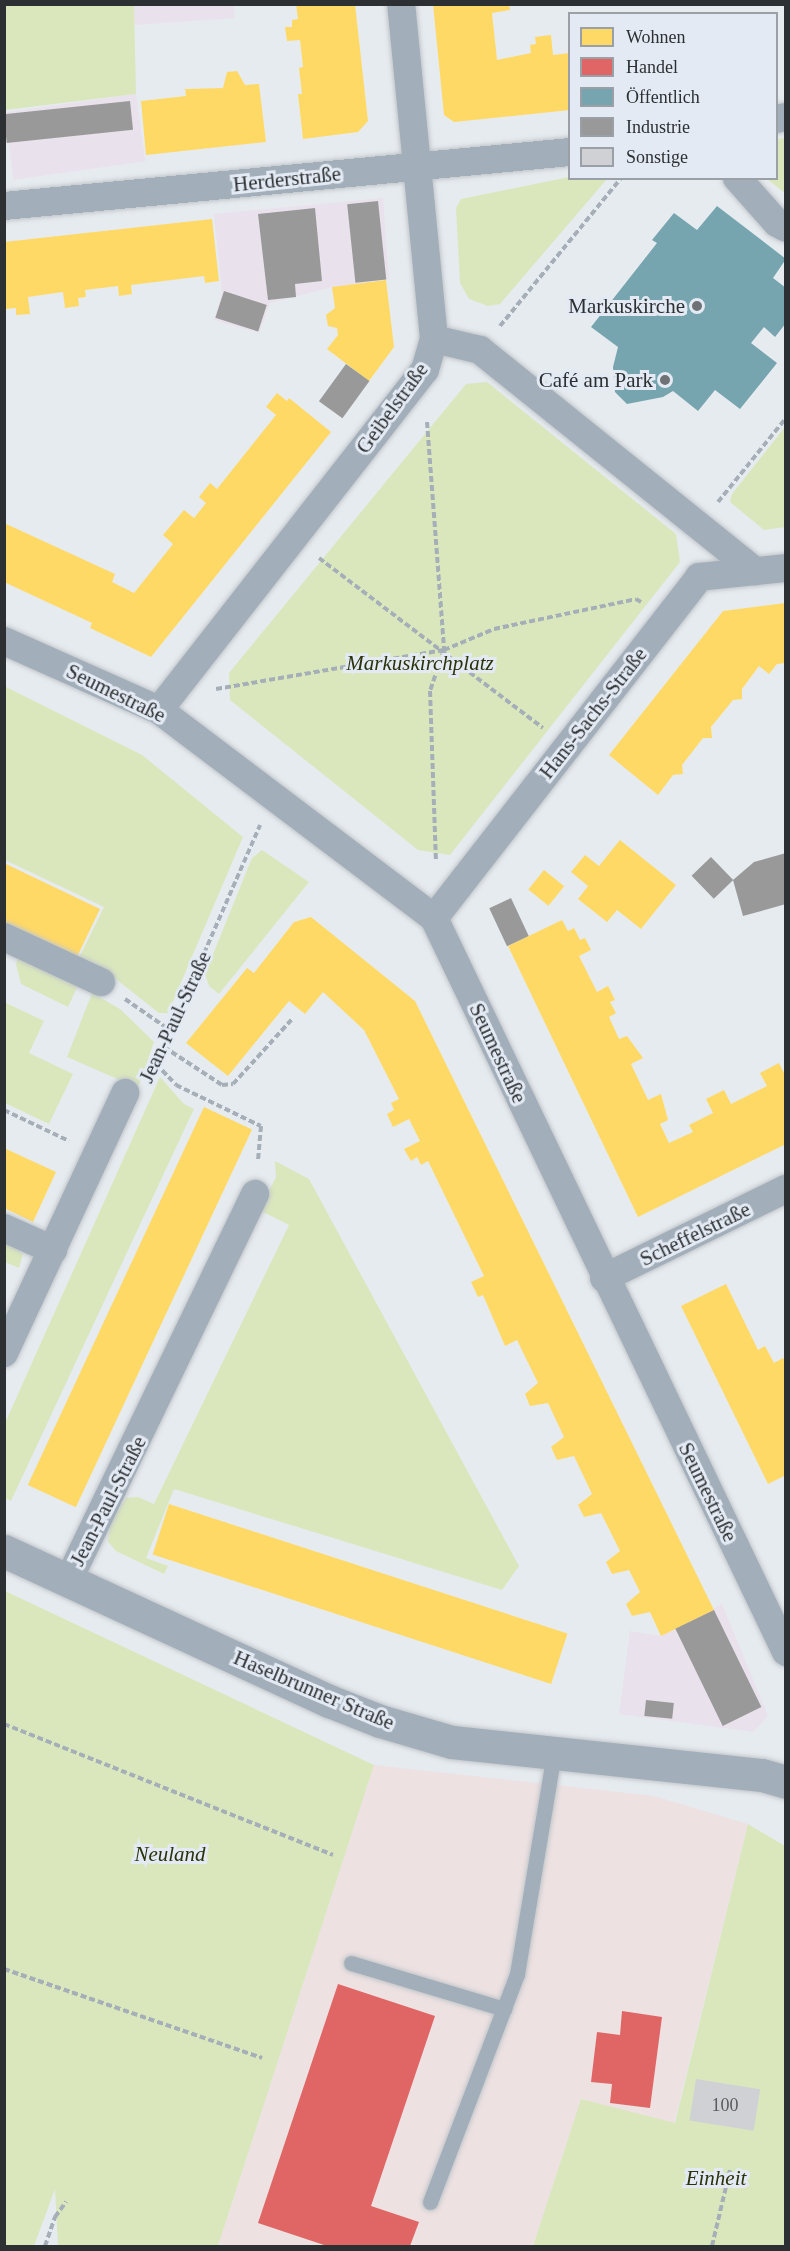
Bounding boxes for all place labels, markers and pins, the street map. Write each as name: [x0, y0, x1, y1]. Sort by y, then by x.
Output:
place label: Markuskirche: [568, 293, 685, 319]
marker: Markuskirche: [690, 299, 704, 313]
place label: Café am Park: [539, 367, 653, 393]
marker: Café am Park: [658, 373, 672, 387]

